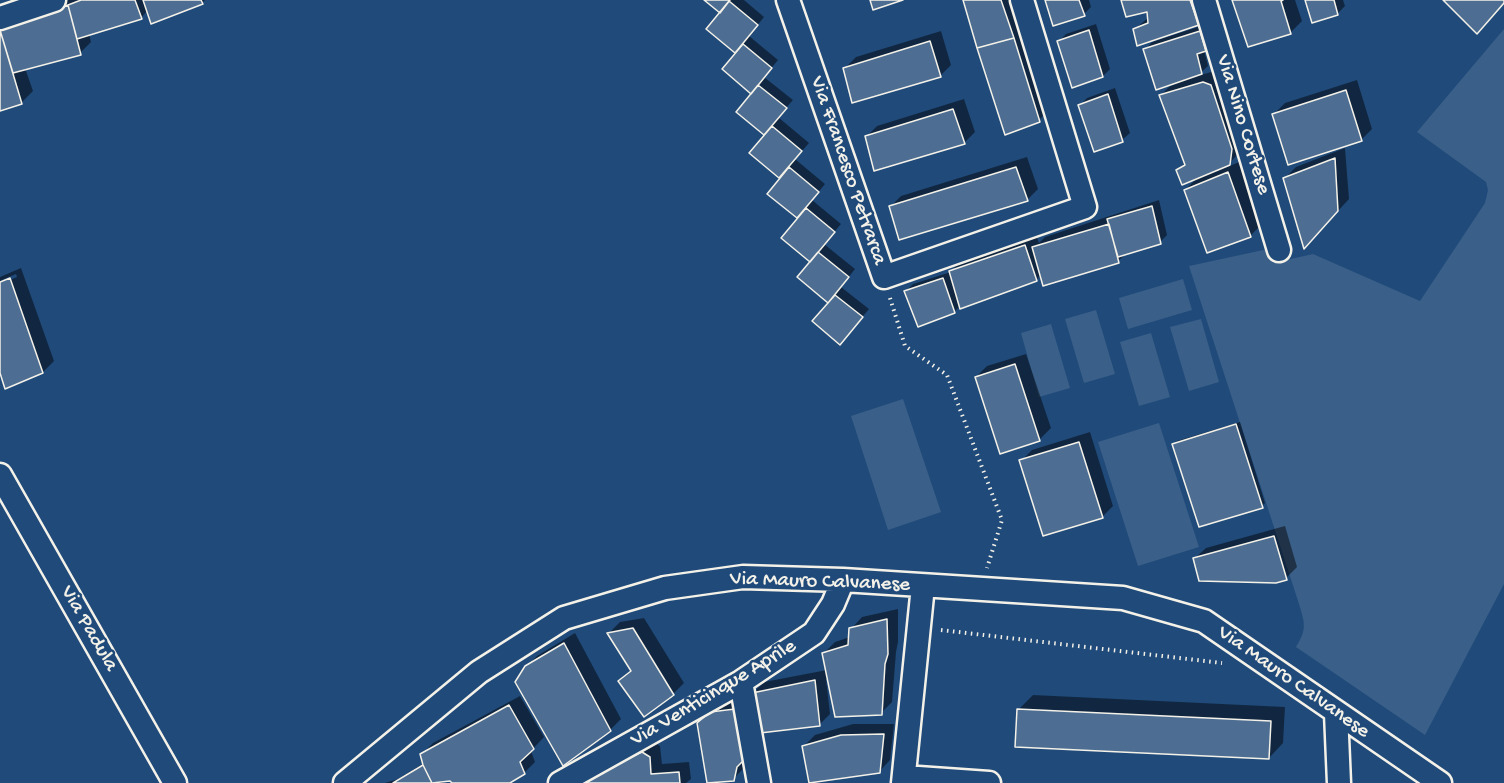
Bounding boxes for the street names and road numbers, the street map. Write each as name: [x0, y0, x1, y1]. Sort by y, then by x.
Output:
street label: Via Nino Cortese: [1209, 52, 1275, 198]
street label: Via Francesco Petrarca: [803, 73, 891, 269]
street label: Via Mauro Calvanese: [730, 567, 910, 599]
street label: Via Padula: [53, 582, 123, 676]
street label: Via Mauro Calvanese: [1212, 621, 1374, 745]
street label: Via Venticinque Aprile: [627, 635, 801, 753]

